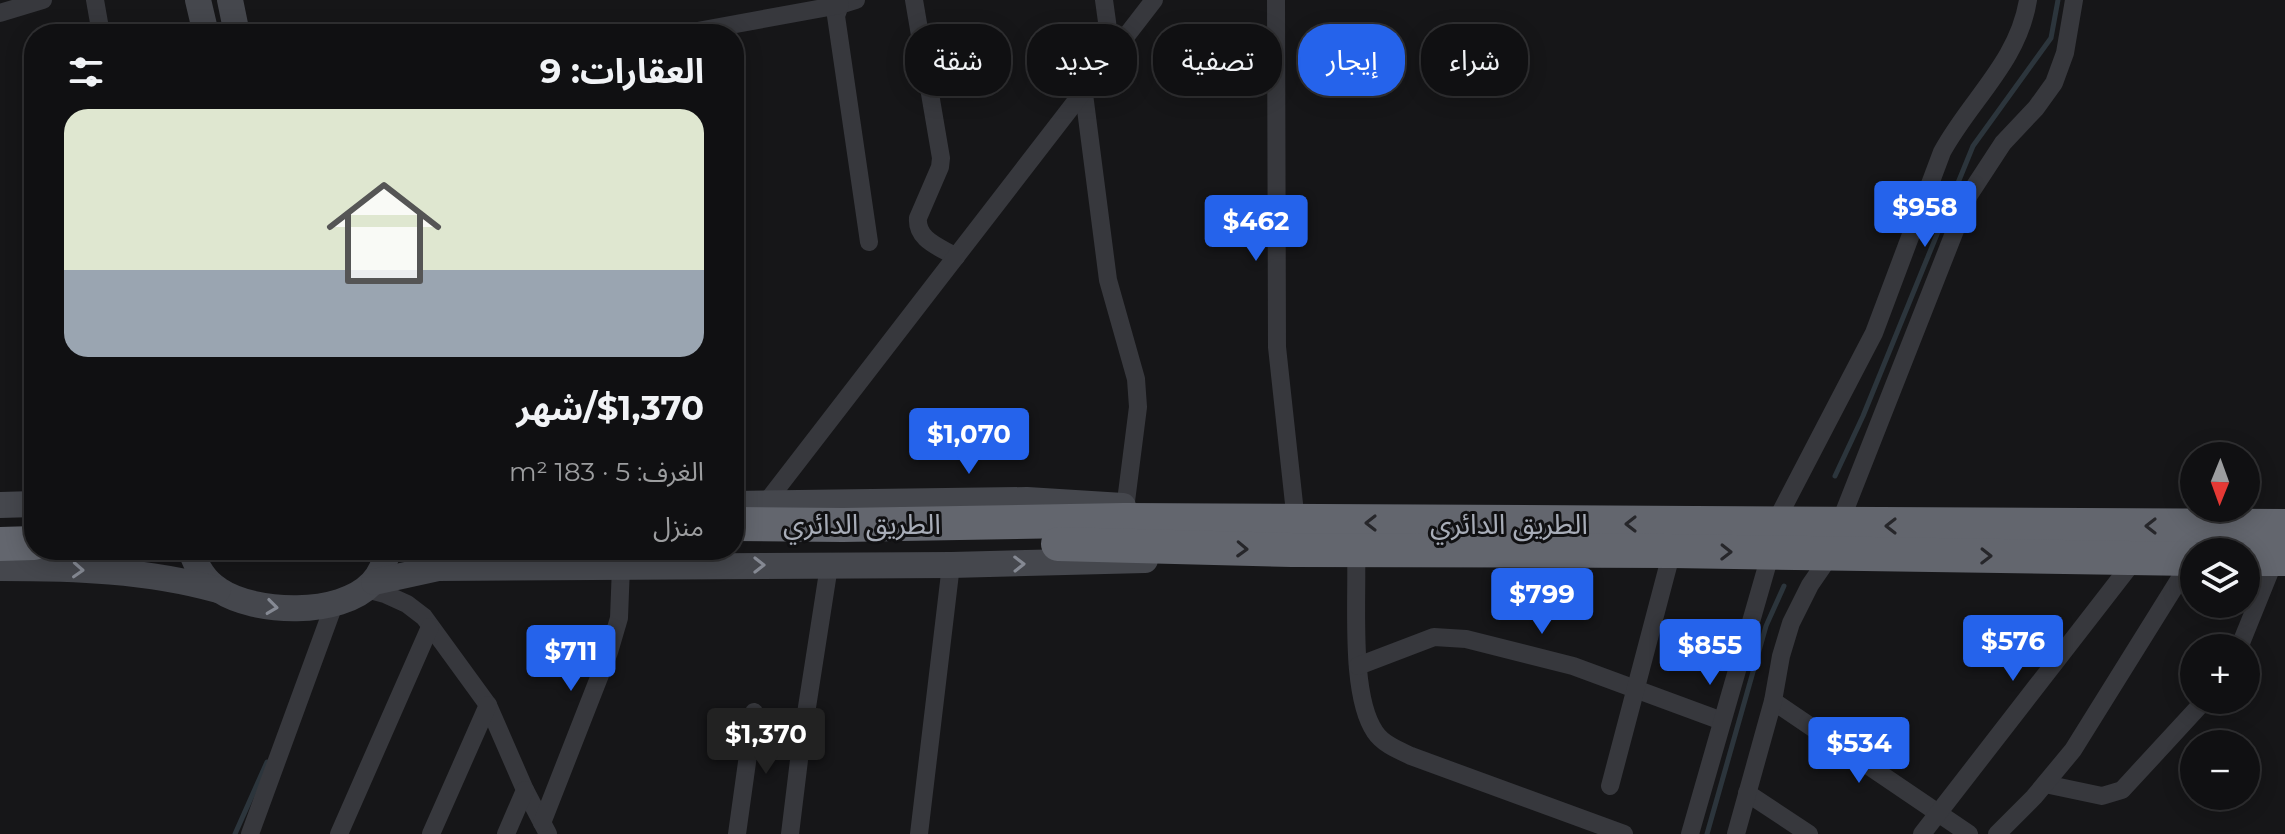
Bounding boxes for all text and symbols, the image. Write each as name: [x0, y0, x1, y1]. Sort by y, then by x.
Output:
chip: شقة: [905, 24, 1011, 96]
chip: جديد: [1027, 24, 1137, 96]
chip: تصفية: [1153, 24, 1282, 96]
chip: إيجار: [1298, 24, 1405, 96]
chip: شراء: [1421, 24, 1528, 96]
icon: filters: [64, 50, 108, 94]
text: العقارات: 9: [540, 50, 704, 92]
icon: home: [312, 161, 456, 305]
pin: $958: [1878, 181, 1972, 249]
text: $958: [1892, 191, 1958, 223]
pin: $462: [1209, 195, 1303, 263]
text: $462: [1223, 205, 1289, 237]
text: $1,370/شهر: [516, 387, 704, 429]
pin: $1,070: [904, 408, 1034, 476]
text: $1,070: [927, 418, 1011, 450]
north arrow: [2180, 442, 2260, 522]
map controls: [2180, 442, 2260, 810]
text: الغرف: 5 · 183 m²: [509, 456, 704, 488]
street label: الطريق الدائري: [783, 507, 941, 545]
street label: الطريق الدائري: [1430, 507, 1588, 545]
text: منزل: [653, 511, 704, 543]
one-way arrow: [1364, 514, 1377, 532]
one-way arrow: [1624, 515, 1637, 533]
one-way arrow: [1884, 517, 1897, 535]
one-way arrow: [2144, 517, 2157, 535]
button: layers: [2180, 538, 2260, 618]
one-way arrow: [1236, 540, 1249, 557]
one-way arrow: [1720, 543, 1733, 560]
one-way arrow: [1980, 547, 1993, 565]
one-way arrow: [1013, 555, 1026, 573]
one-way arrow: [753, 556, 766, 574]
one-way arrow: [72, 561, 85, 578]
pin: $799: [1495, 568, 1589, 636]
text: $799: [1509, 578, 1575, 610]
one-way arrow: [265, 598, 278, 615]
pin: $576: [1966, 615, 2060, 683]
pin: $855: [1663, 619, 1757, 687]
pin: $711: [524, 625, 618, 693]
text: $576: [1981, 625, 2045, 657]
text: $855: [1678, 629, 1742, 661]
button: +: [2180, 634, 2260, 714]
text: $711: [544, 635, 598, 667]
pin: $1,370: [701, 708, 831, 776]
pin: $534: [1812, 717, 1906, 785]
text: $1,370: [725, 718, 807, 750]
text: $534: [1826, 727, 1892, 759]
button: −: [2180, 730, 2260, 810]

